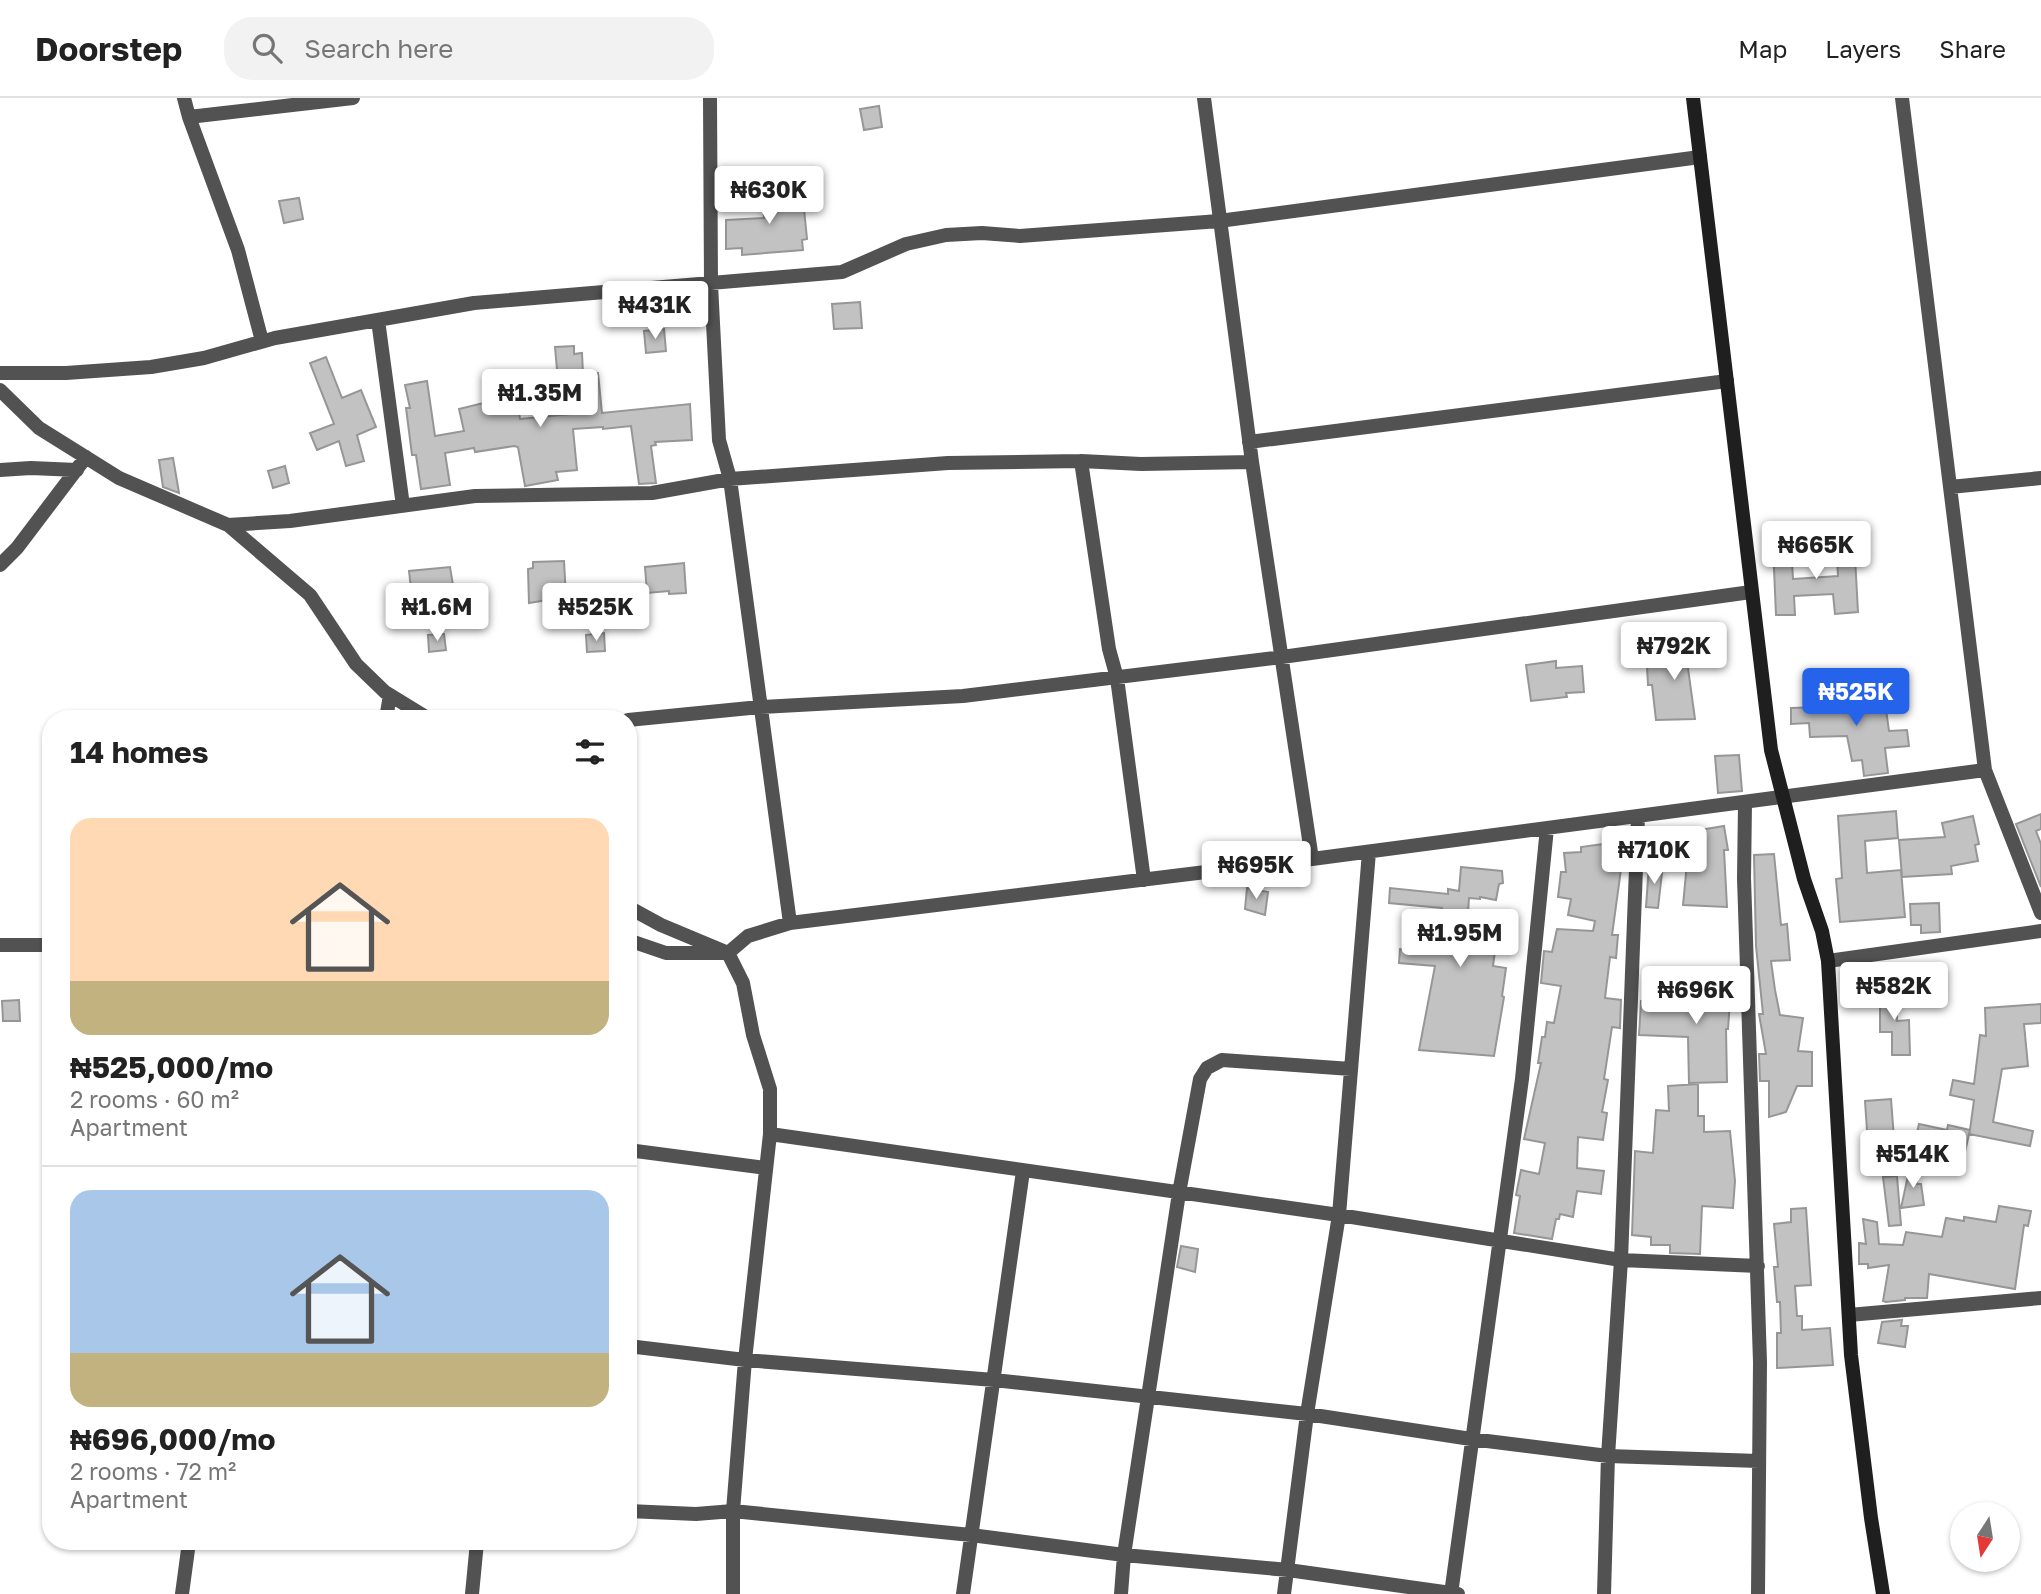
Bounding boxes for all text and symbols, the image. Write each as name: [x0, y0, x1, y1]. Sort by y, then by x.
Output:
search box: [224, 17, 714, 80]
text: Doorstep: [35, 29, 182, 68]
icon: search: [248, 29, 286, 67]
text: Search here: [304, 33, 453, 64]
text: Map: [1738, 34, 1787, 63]
text: Layers: [1825, 34, 1901, 63]
text: Share: [1939, 34, 2006, 63]
pin: ₦630K: [720, 166, 818, 226]
text: ₦630K: [731, 175, 807, 203]
pin: ₦431K: [606, 282, 704, 341]
text: ₦431K: [618, 290, 692, 318]
pin: ₦1.35M: [483, 370, 597, 429]
text: ₦1.35M: [498, 378, 582, 406]
pin: ₦665K: [1767, 522, 1865, 581]
text: ₦665K: [1778, 530, 1854, 558]
pin: ₦1.6M: [388, 584, 486, 643]
pin: ₦525K: [547, 584, 645, 643]
text: ₦1.6M: [402, 592, 472, 620]
text: ₦525K: [558, 592, 634, 620]
pin: ₦792K: [1625, 622, 1723, 682]
text: ₦792K: [1637, 631, 1711, 659]
pin: ₦525K: [1807, 668, 1905, 728]
text: ₦525K: [1818, 677, 1894, 705]
icon: filters: [571, 733, 609, 771]
text: 14 homes: [70, 734, 209, 770]
pin: ₦710K: [1605, 826, 1703, 886]
text: ₦710K: [1618, 835, 1690, 863]
pin: ₦695K: [1207, 842, 1305, 901]
text: ₦695K: [1218, 850, 1294, 878]
icon: home: [277, 864, 403, 990]
pin: ₦1.95M: [1403, 910, 1517, 969]
text: ₦1.95M: [1418, 918, 1502, 946]
pin: ₦582K: [1845, 962, 1943, 1022]
pin: ₦696K: [1647, 967, 1745, 1026]
text: ₦582K: [1856, 971, 1932, 999]
text: ₦696K: [1657, 975, 1735, 1003]
text: ₦525,000/mo: [70, 1049, 273, 1085]
text: 2 rooms · 60 m²: [70, 1085, 239, 1113]
text: Apartment: [70, 1113, 188, 1141]
pin: ₦514K: [1864, 1130, 1962, 1190]
text: ₦514K: [1876, 1139, 1950, 1167]
icon: home: [277, 1236, 403, 1362]
text: ₦696,000/mo: [70, 1421, 276, 1457]
text: 2 rooms · 72 m²: [70, 1457, 236, 1485]
text: Apartment: [70, 1485, 188, 1513]
north arrow: [1950, 1502, 2020, 1572]
map controls: [1950, 1502, 2020, 1572]

